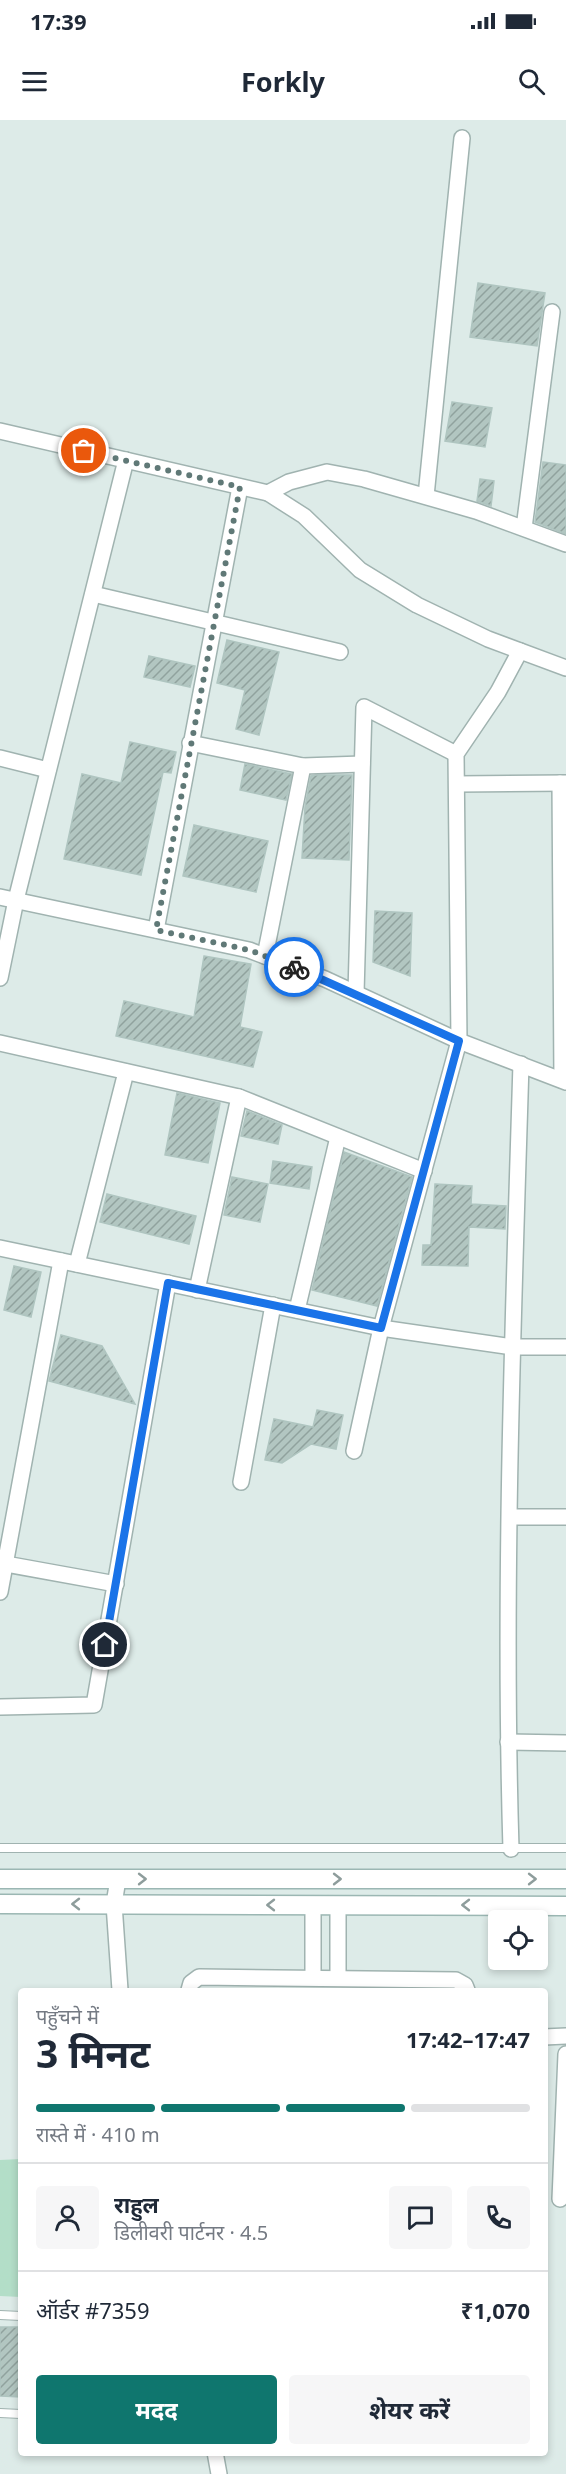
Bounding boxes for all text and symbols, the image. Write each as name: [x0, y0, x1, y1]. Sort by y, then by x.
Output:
text: 17:39: [30, 6, 87, 36]
text: Forkly: [241, 63, 325, 100]
icon: menu: [18, 65, 51, 98]
icon: search: [515, 65, 548, 98]
pin: [58, 425, 109, 476]
icon: bag: [67, 434, 100, 467]
courier: [264, 937, 324, 997]
icon: bike: [278, 951, 311, 984]
pin: [79, 1619, 130, 1670]
icon: home: [88, 1628, 121, 1661]
one-way arrow: [138, 1873, 147, 1885]
one-way arrow: [333, 1873, 342, 1885]
one-way arrow: [528, 1873, 537, 1885]
one-way arrow: [71, 1898, 80, 1910]
one-way arrow: [266, 1899, 275, 1911]
one-way arrow: [461, 1899, 470, 1911]
map controls: [488, 1910, 548, 1970]
button: locate: [488, 1910, 548, 1970]
text: पहुँचने में: [36, 2003, 99, 2030]
text: 17:42–17:47: [406, 2024, 530, 2054]
text: 3 मिनट: [36, 2026, 150, 2079]
text: रास्ते में · 410 m: [36, 2121, 160, 2148]
button: person: [36, 2186, 99, 2249]
button: chat: [389, 2186, 452, 2249]
button: phone: [467, 2186, 530, 2249]
text: राहुल: [114, 2189, 159, 2219]
text: डिलीवरी पार्टनर · 4.5: [114, 2219, 268, 2246]
text: ऑर्डर #7359: [36, 2295, 150, 2325]
text: ₹1,070: [461, 2295, 530, 2325]
button: मदद: [36, 2375, 277, 2444]
button: शेयर करें: [289, 2375, 530, 2444]

